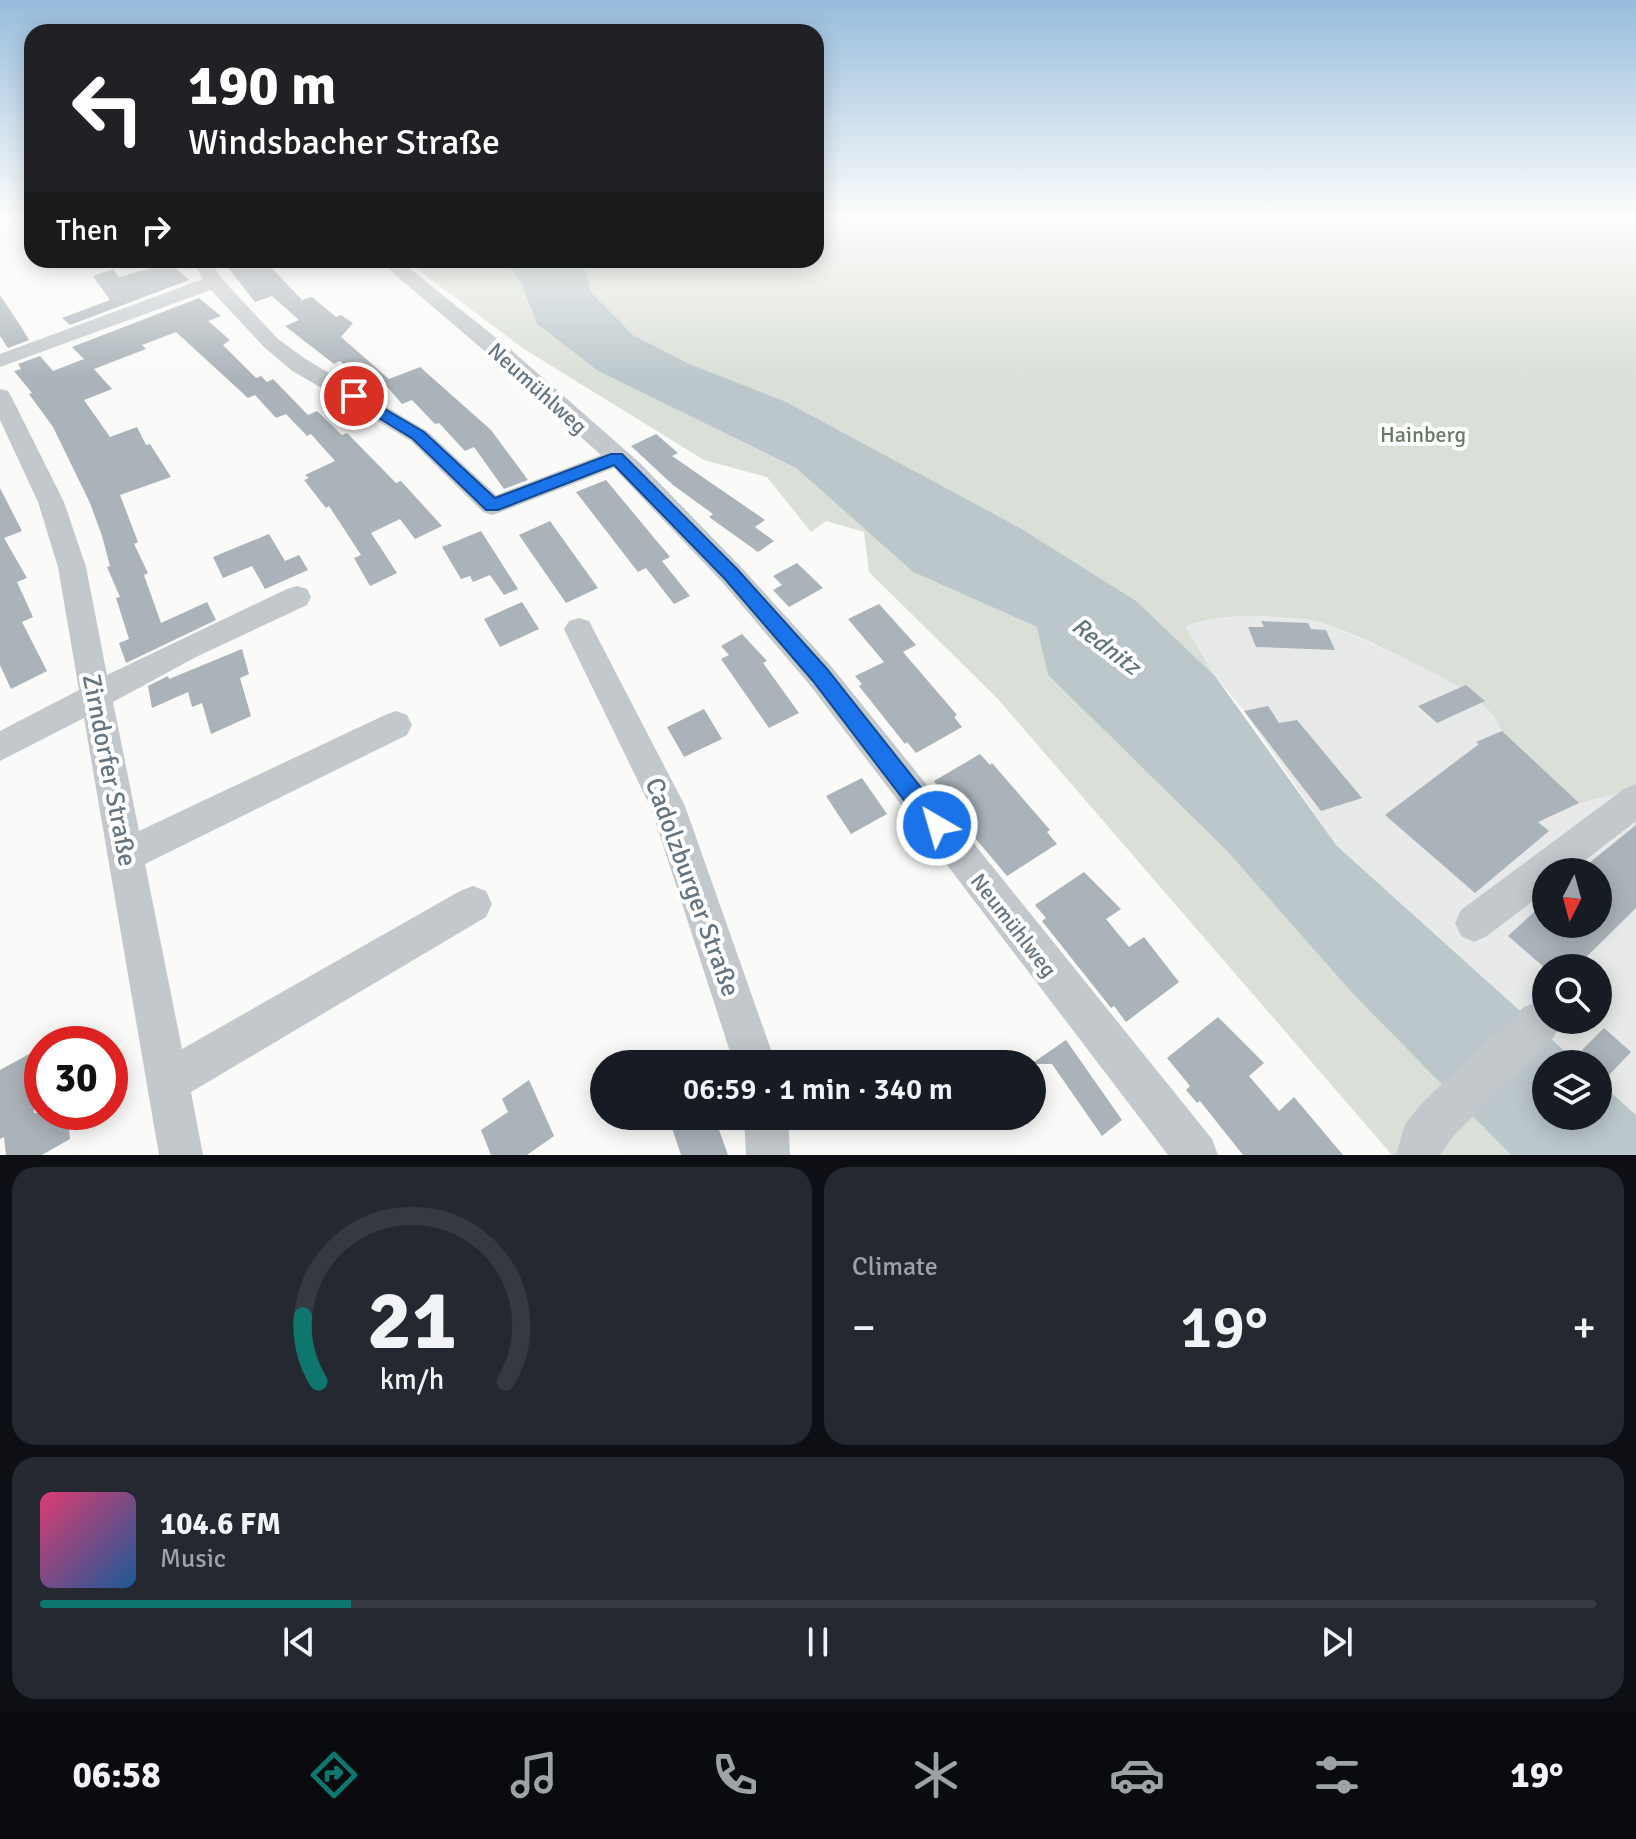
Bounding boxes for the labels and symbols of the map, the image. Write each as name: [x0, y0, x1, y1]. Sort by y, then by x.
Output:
street label: Neumühlweg: [483, 337, 593, 440]
pin: [320, 362, 388, 430]
park label: Hainberg: [1380, 421, 1466, 448]
water label: Rednitz: [1066, 611, 1148, 683]
street label: Zirndorfer Straße: [75, 671, 143, 869]
street label: Cadolzburger Straße: [638, 774, 746, 1001]
position arrow: [895, 783, 979, 867]
north arrow: [1532, 858, 1612, 938]
street label: Neumühlweg: [965, 868, 1062, 983]
speed limit sign: 30: [24, 1026, 128, 1130]

